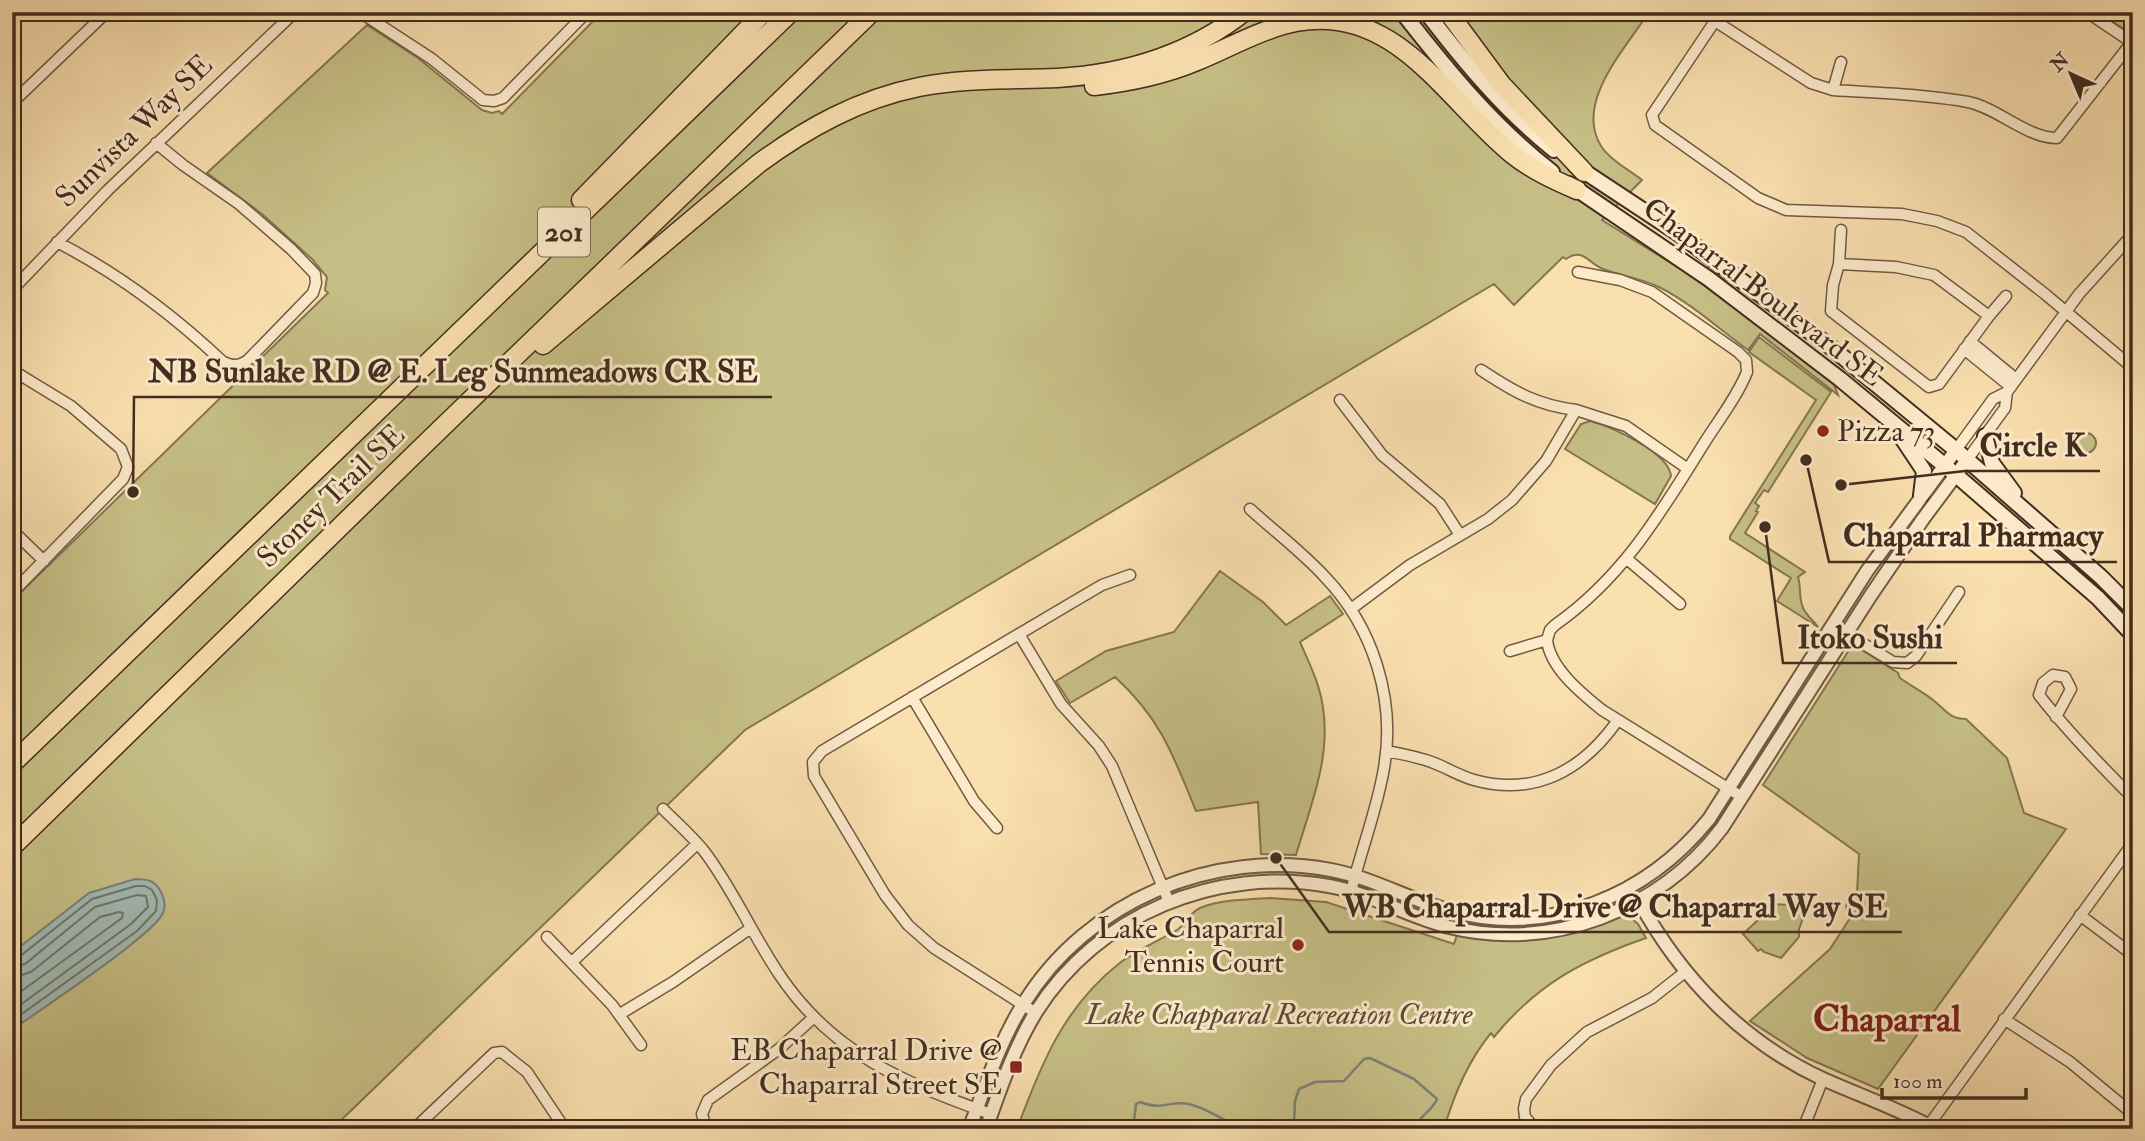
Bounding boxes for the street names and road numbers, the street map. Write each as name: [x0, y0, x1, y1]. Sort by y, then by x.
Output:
street label: Sunvista Way SE: [48, 47, 220, 215]
street label: Chaparral Boulevard SE: [1635, 190, 1891, 394]
road number: 201: [538, 208, 590, 256]
street label: Stoney Trail SE: [249, 416, 413, 576]

